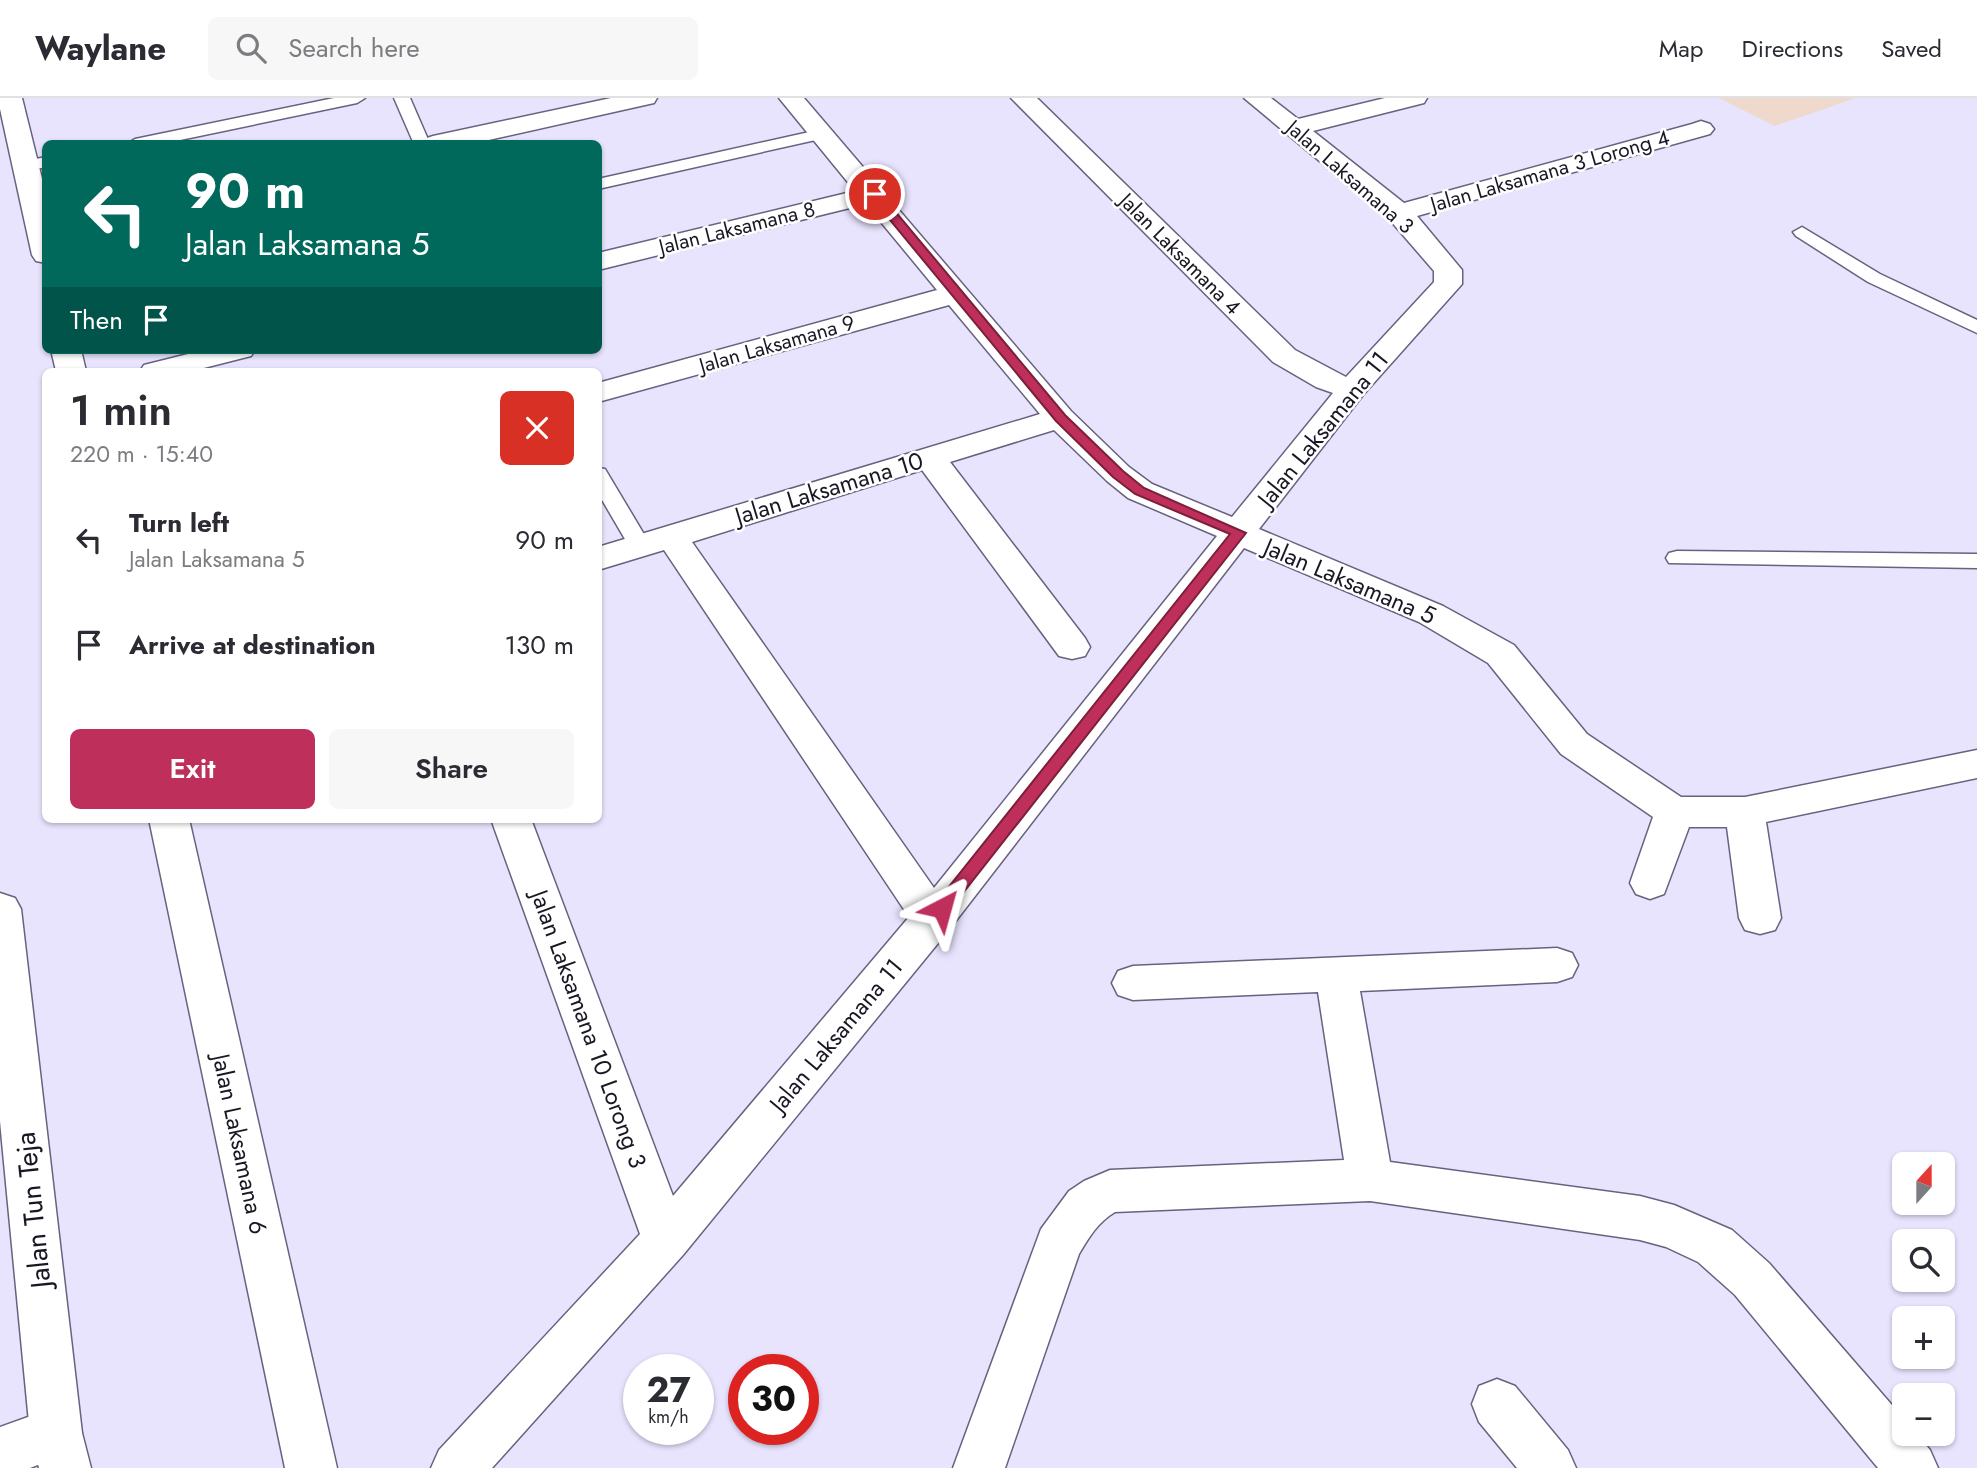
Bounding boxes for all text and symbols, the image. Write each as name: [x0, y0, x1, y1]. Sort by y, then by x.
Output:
search box: [208, 17, 698, 80]
text: Waylane: [35, 25, 166, 72]
icon: search: [232, 29, 270, 67]
text: Search here: [288, 29, 420, 67]
text: Map: [1659, 31, 1704, 66]
text: Directions: [1742, 31, 1843, 66]
text: Saved: [1881, 31, 1942, 66]
street label: Jalan Laksamana 3: [1277, 111, 1420, 241]
street label: Jalan Laksamana 3 Lorong 4: [1424, 123, 1673, 220]
text: 90 m: [185, 156, 305, 226]
pin: [845, 164, 905, 224]
icon: left: [70, 168, 161, 259]
icon: arrive: [856, 175, 894, 213]
street label: Jalan Laksamana 4: [1110, 184, 1247, 321]
street label: Jalan Laksamana 8: [653, 194, 818, 263]
text: Jalan Laksamana 5: [185, 221, 430, 267]
text: Then: [70, 301, 123, 339]
icon: arrive: [137, 301, 175, 339]
street label: Jalan Laksamana 9: [693, 307, 858, 381]
street label: Jalan Laksamana 11: [1247, 344, 1397, 517]
text: 1 min: [70, 380, 172, 441]
button: close: [500, 391, 574, 465]
text: 220 m · 15:40: [70, 437, 213, 471]
street label: Jalan Laksamana 10: [728, 443, 927, 534]
text: Turn left: [129, 504, 229, 542]
icon: left: [70, 521, 108, 559]
text: 90 m: [515, 521, 574, 559]
street label: Jalan Laksamana 5: [1256, 528, 1441, 633]
text: Jalan Laksamana 5: [129, 542, 305, 576]
icon: arrive: [70, 626, 108, 664]
text: Arrive at destination: [129, 626, 376, 664]
text: 130 m: [504, 626, 574, 664]
button: Exit: [70, 729, 315, 809]
button: Share: [329, 729, 574, 809]
position arrow: [905, 871, 979, 945]
street label: Jalan Laksamana 10 Lorong 3: [521, 882, 656, 1173]
street label: Jalan Laksamana 11: [759, 950, 911, 1122]
street label: Jalan Laksamana 6: [203, 1048, 276, 1237]
street label: Jalan Tun Teja: [4, 1130, 62, 1294]
north arrow: [1892, 1152, 1955, 1214]
map controls: [1892, 1152, 1955, 1446]
button: search: [1892, 1229, 1955, 1292]
button: +: [1892, 1306, 1955, 1369]
speed limit sign: 30: [728, 1354, 819, 1445]
text: 27: [646, 1365, 691, 1415]
button: −: [1892, 1383, 1955, 1446]
text: km/h: [648, 1404, 689, 1430]

